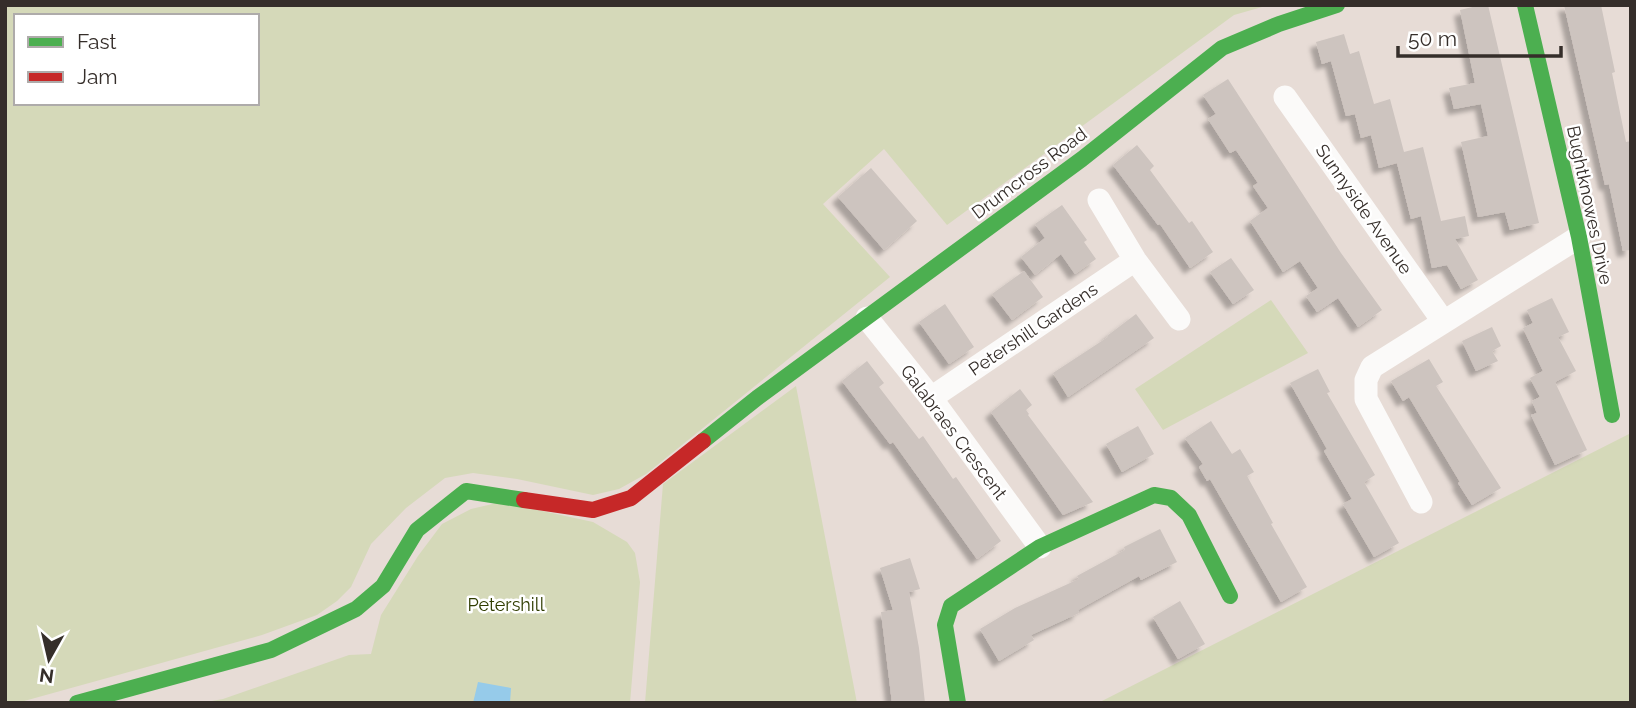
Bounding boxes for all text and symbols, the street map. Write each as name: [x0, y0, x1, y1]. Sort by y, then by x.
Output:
legend: [14, 14, 259, 105]
scale bar: [1398, 14, 1561, 58]
text: 50 m: [1408, 26, 1457, 51]
text: Fast: [77, 29, 117, 54]
text: Jam: [77, 64, 118, 89]
street label: Drumcross Road: [967, 123, 1091, 223]
street label: Bughtknowes Drive: [1563, 124, 1617, 287]
street label: Sunnyside Avenue: [1311, 140, 1417, 278]
street label: Petershill Gardens: [965, 278, 1102, 380]
street label: Galabraes Crescent: [897, 361, 1011, 503]
park label: Petershill: [467, 594, 545, 615]
north arrow: [14, 624, 84, 694]
text: N: [38, 664, 55, 688]

